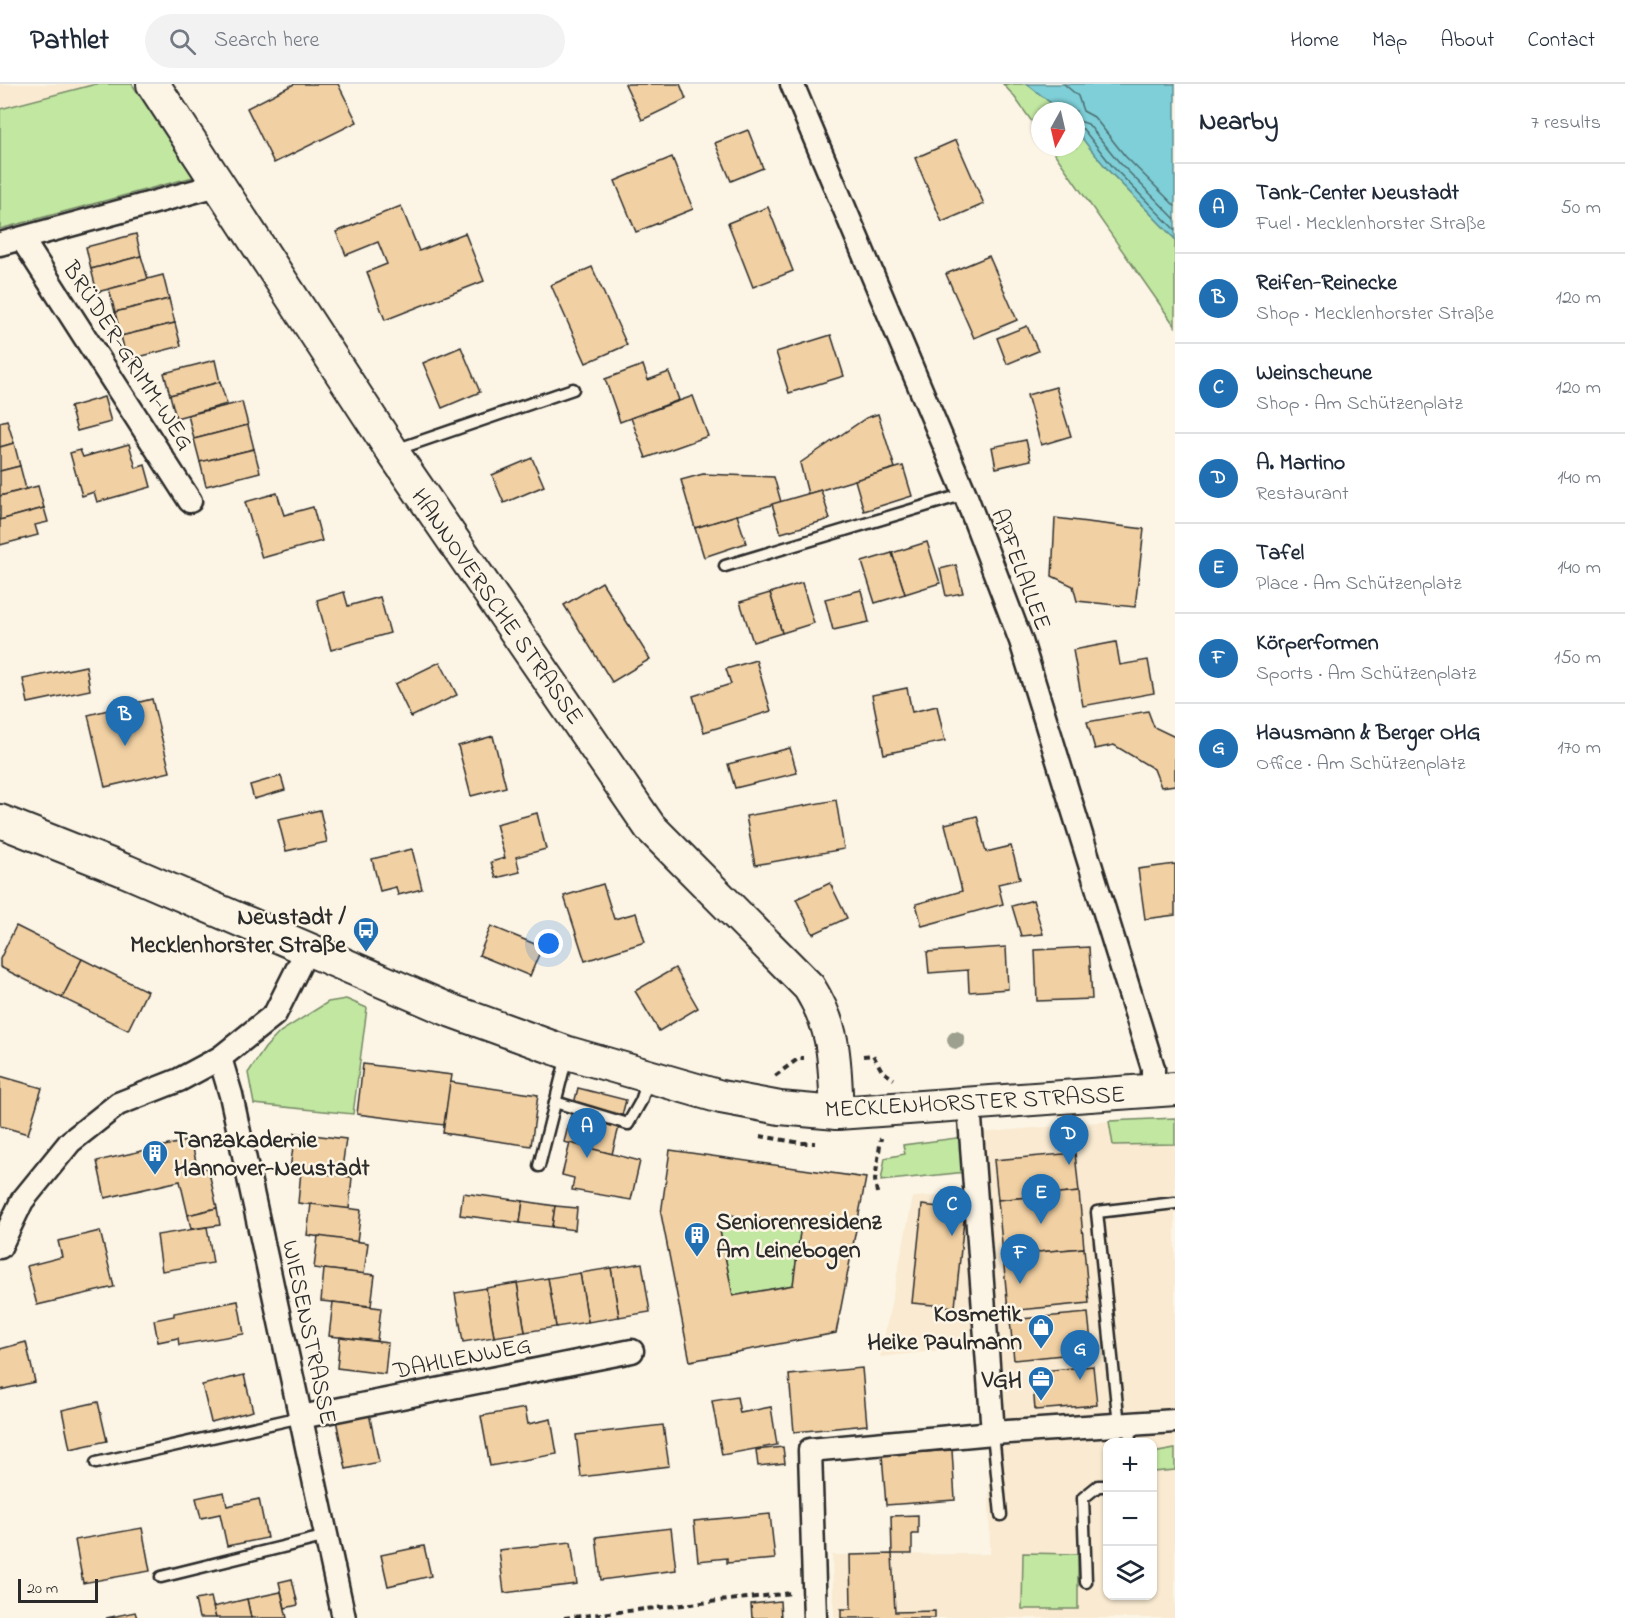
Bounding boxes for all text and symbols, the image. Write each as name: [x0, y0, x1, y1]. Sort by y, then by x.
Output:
search box: [145, 14, 565, 68]
text: Pathlet: [30, 21, 109, 62]
icon: search: [166, 25, 199, 58]
text: Search here: [214, 25, 319, 57]
text: Home: [1290, 26, 1339, 56]
text: Map: [1372, 26, 1407, 56]
text: About: [1440, 26, 1494, 56]
text: Contact: [1527, 26, 1595, 56]
north arrow: [1031, 102, 1085, 156]
text: Nearby: [1199, 104, 1278, 142]
text: 7 results: [1531, 109, 1601, 138]
text: Tank-Center Neustadt: [1256, 178, 1459, 210]
text: A: [1212, 194, 1225, 223]
text: 50 m: [1560, 194, 1601, 223]
text: Fuel · Mecklenhorster Straße: [1256, 210, 1486, 239]
street label: BRÜDER-GRIMM-WEG: [52, 254, 201, 458]
text: Reifen-Reinecke: [1256, 268, 1397, 300]
text: B: [1212, 284, 1225, 313]
text: 120 m: [1556, 284, 1601, 313]
text: Shop · Mecklenhorster Straße: [1256, 300, 1494, 329]
text: Weinscheune: [1256, 358, 1372, 390]
text: C: [1213, 374, 1224, 403]
text: 120 m: [1556, 374, 1601, 403]
text: Shop · Am Schützenplatz: [1256, 390, 1463, 419]
text: A. Martino: [1256, 448, 1345, 480]
text: D: [1211, 464, 1226, 493]
text: 140 m: [1557, 464, 1601, 493]
text: Restaurant: [1256, 480, 1349, 509]
street label: HANNOVERSCHE STRASSE: [401, 482, 591, 733]
street label: APFELALLEE: [980, 504, 1059, 636]
text: Tafel: [1256, 538, 1304, 570]
text: E: [1212, 554, 1225, 583]
text: 140 m: [1557, 554, 1601, 583]
text: Place · Am Schützenplatz: [1256, 570, 1462, 599]
text: Körperformen: [1256, 628, 1379, 660]
text: F: [1212, 644, 1225, 673]
text: 150 m: [1554, 644, 1601, 673]
text: Sports · Am Schützenplatz: [1256, 660, 1476, 689]
pin: B: [106, 696, 144, 746]
text: Hausmann & Berger OHG: [1256, 718, 1481, 750]
text: G: [1212, 734, 1225, 763]
text: 170 m: [1557, 734, 1601, 763]
text: Office · Am Schützenplatz: [1256, 750, 1466, 779]
place label: Neustadt / Mecklenhorster Straße: [130, 901, 347, 964]
bus stop icon: Neustadt / Mecklenhorster Straße: [351, 915, 381, 953]
your location: [534, 929, 563, 958]
street label: MECKLENHORSTER STRASSE: [824, 1078, 1126, 1129]
pin: A: [568, 1108, 606, 1158]
pin: D: [1050, 1116, 1088, 1165]
place label: Tanzakademie Hannover-Neustadt: [174, 1124, 371, 1187]
building icon: Tanzakademie Hannover-Neustadt: [140, 1138, 170, 1176]
pin: E: [1022, 1174, 1060, 1224]
pin: C: [932, 1186, 972, 1236]
place label: Seniorenresidenz Am Leinebogen: [716, 1206, 883, 1270]
building icon: Seniorenresidenz Am Leinebogen: [682, 1220, 712, 1258]
pin: F: [1000, 1234, 1040, 1284]
street label: WIESENSTRASSE: [271, 1237, 344, 1428]
place label: Kosmetik Heike Paulmann: [867, 1298, 1022, 1361]
shop icon: Kosmetik Heike Paulmann: [1026, 1312, 1056, 1350]
street label: DAHLIENWEG: [390, 1329, 534, 1390]
pin: G: [1060, 1330, 1100, 1380]
place label: VGH: [981, 1364, 1022, 1399]
office icon: VGH: [1026, 1364, 1056, 1402]
map controls: [1103, 1438, 1157, 1600]
button: +: [1103, 1438, 1157, 1492]
button: −: [1103, 1492, 1157, 1546]
button: layers: [1103, 1546, 1157, 1600]
scale bar: [18, 1576, 98, 1604]
text: 20 m: [27, 1577, 58, 1601]

